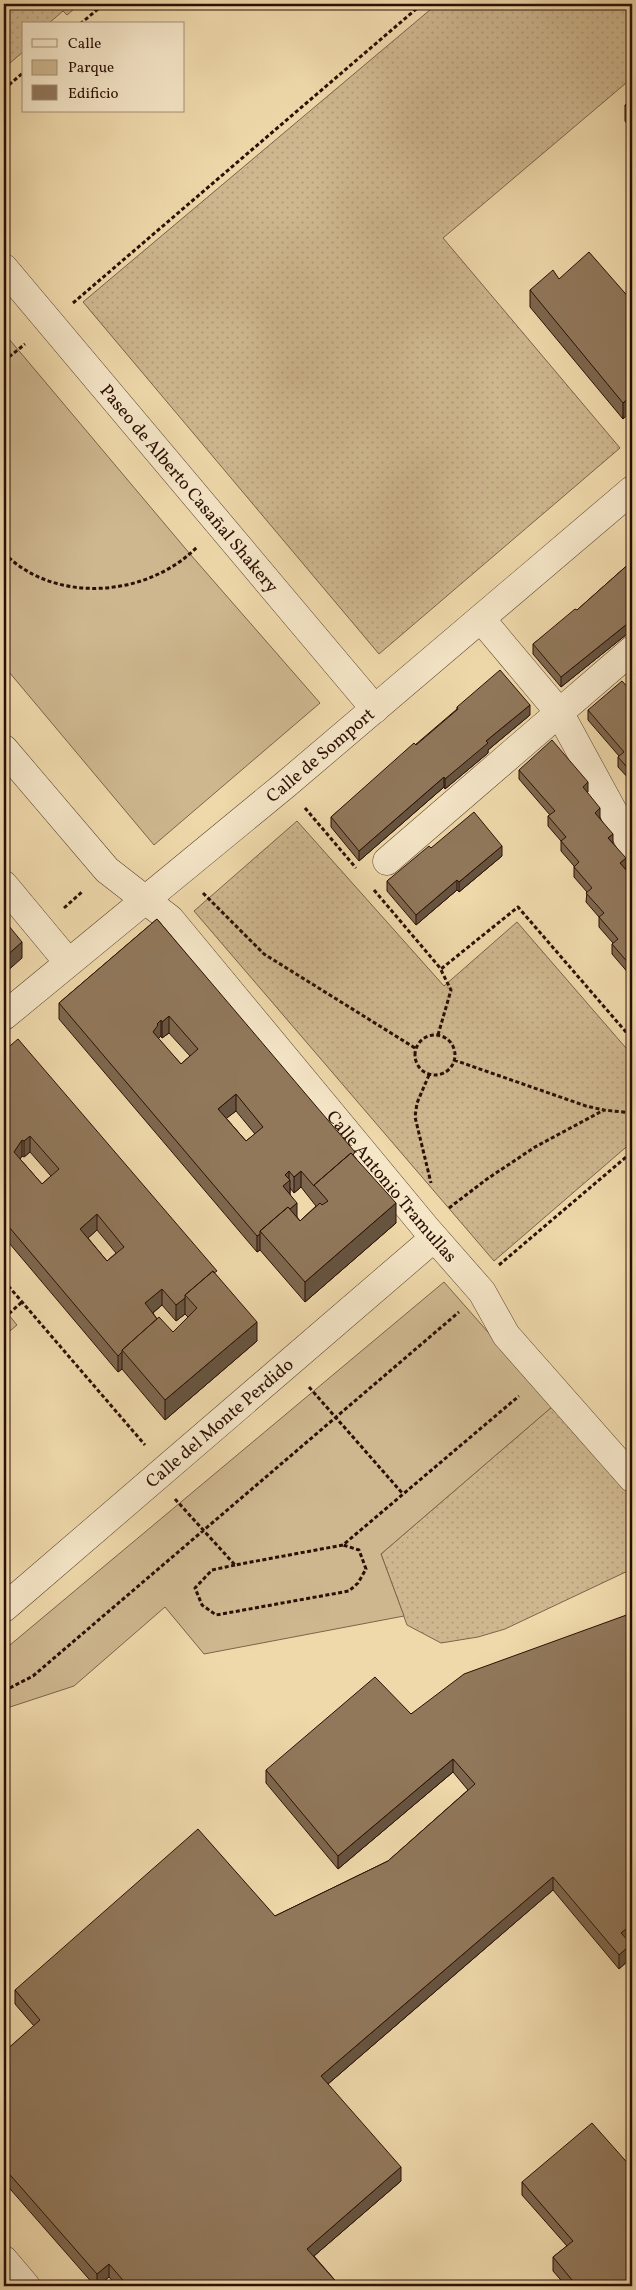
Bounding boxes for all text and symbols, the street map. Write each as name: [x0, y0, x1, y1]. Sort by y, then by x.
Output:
legend: [22, 22, 185, 112]
text: Calle: [68, 34, 101, 55]
text: Parque: [68, 58, 114, 79]
text: Edificio: [68, 84, 119, 105]
street label: Paseo de Alberto Casañal Shakery: [93, 380, 284, 599]
street label: Calle de Somport: [262, 703, 381, 809]
street label: Calle Antonio Tramullas: [320, 1106, 462, 1269]
street label: Calle del Monte Perdido: [141, 1353, 300, 1495]

